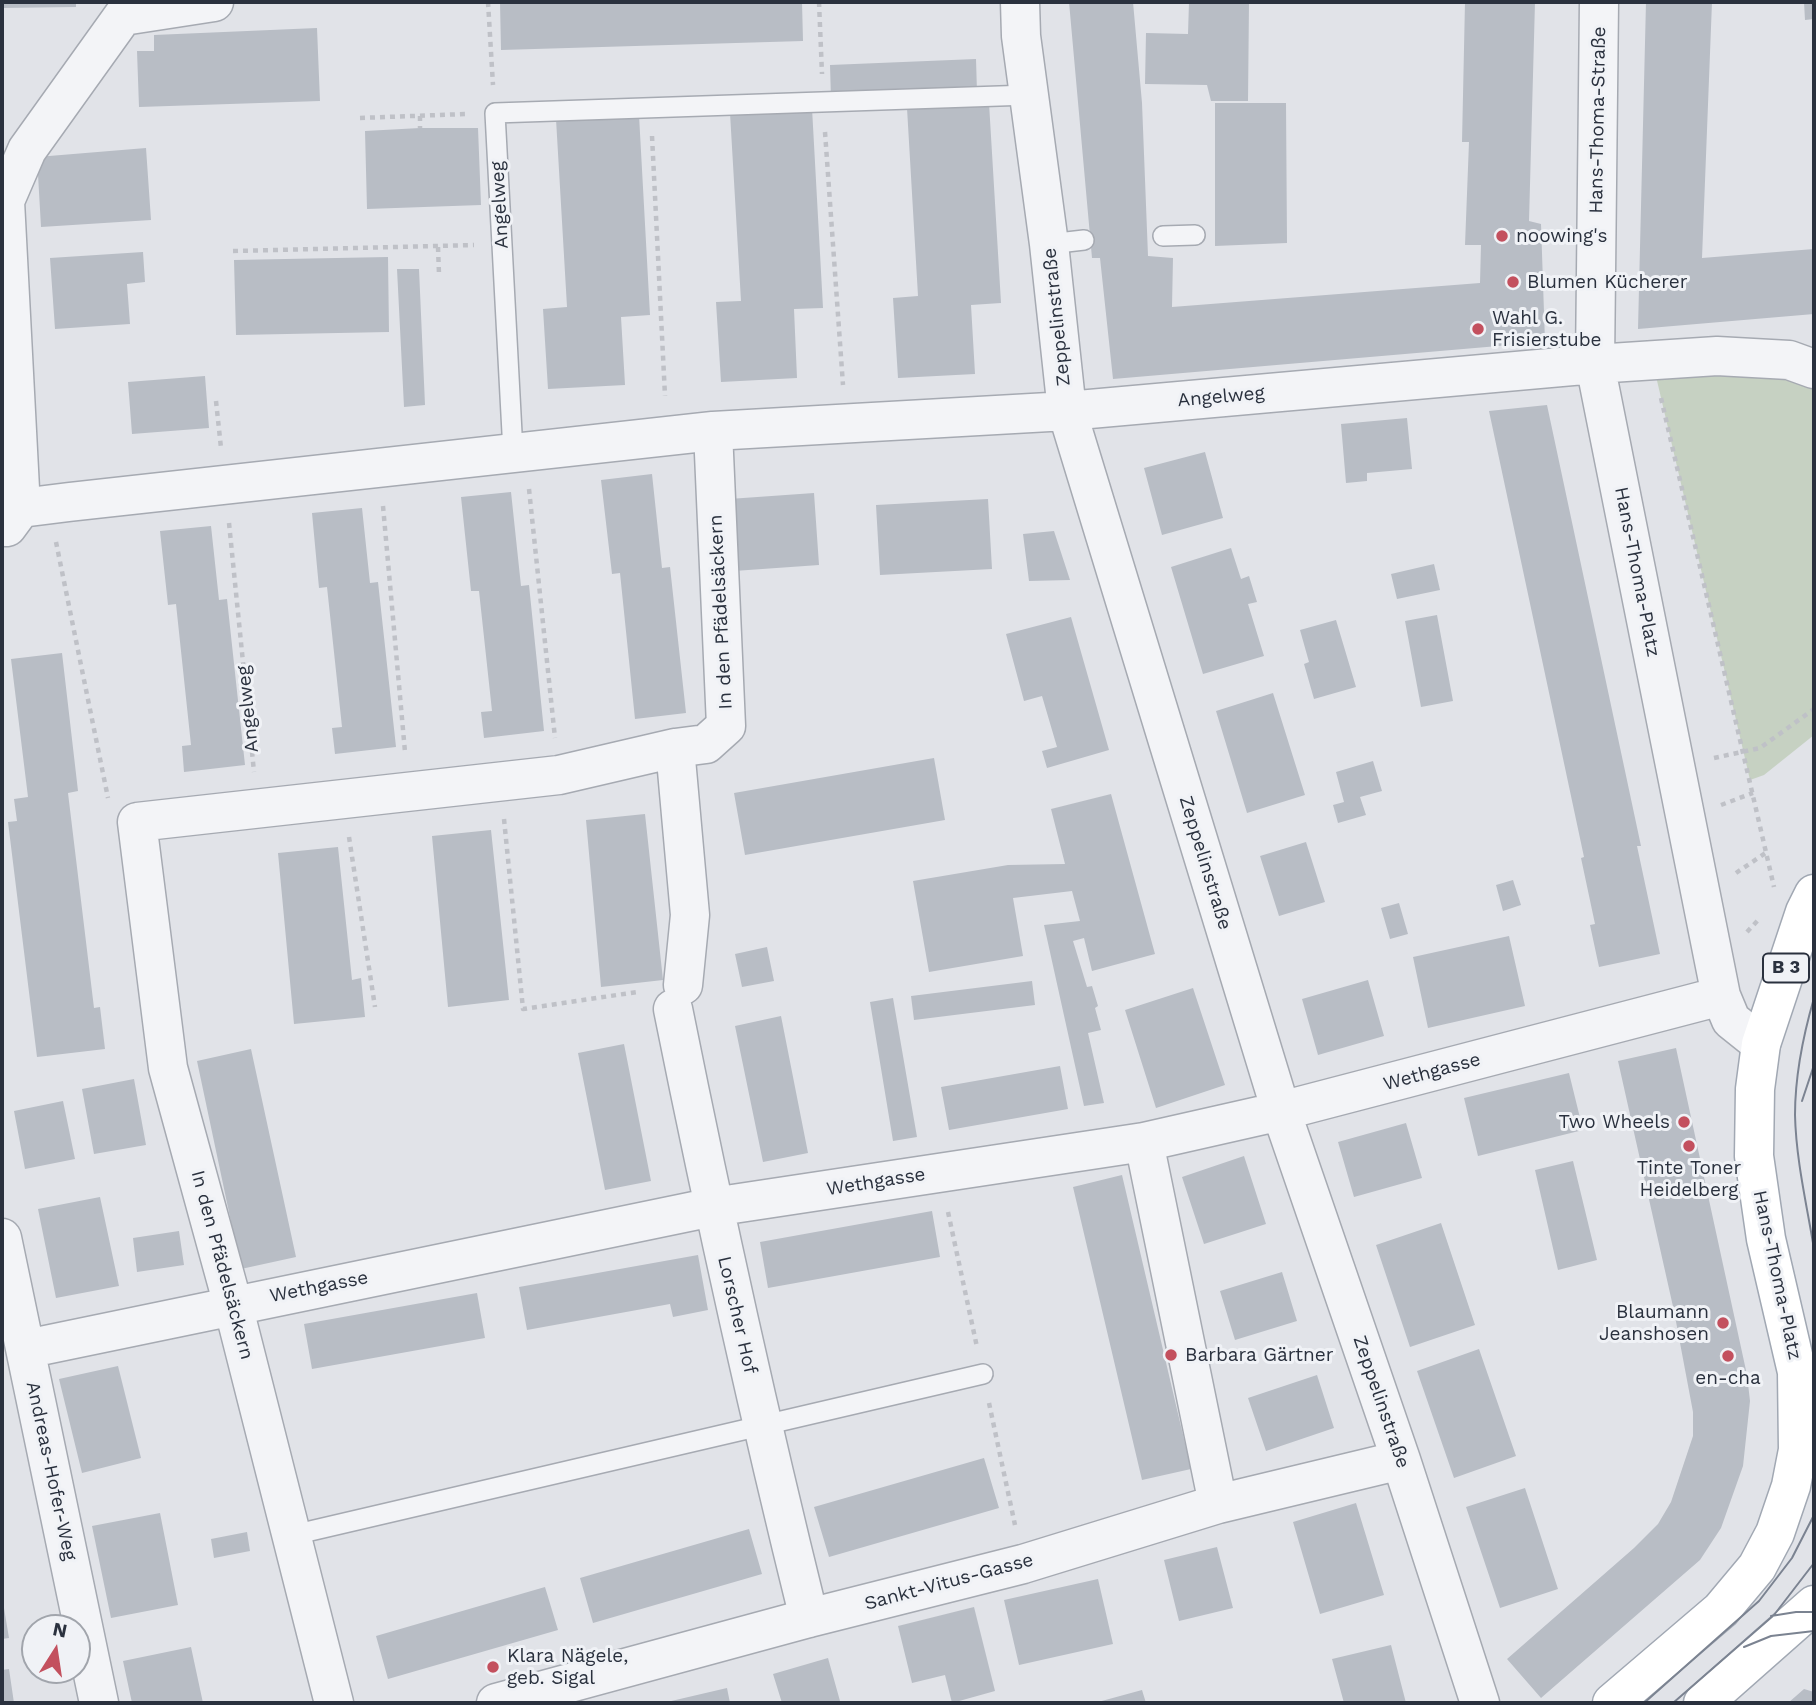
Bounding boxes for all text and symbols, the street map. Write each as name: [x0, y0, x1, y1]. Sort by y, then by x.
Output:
street label: Hans-Thoma-Straße: [1585, 26, 1611, 214]
street label: Angelweg: [486, 161, 514, 249]
place label: noowing's: [1516, 225, 1607, 247]
marker: noowing's: [1494, 228, 1510, 244]
street label: Zeppelinstraße: [1038, 247, 1076, 387]
place label: Blumen Kücherer: [1527, 271, 1687, 293]
marker: Blumen Kücherer: [1505, 274, 1521, 290]
place label: Wahl G. Frisierstube: [1492, 307, 1602, 351]
marker: Wahl G. Frisierstube: [1470, 321, 1486, 337]
street label: Angelweg: [1176, 382, 1266, 412]
street label: Hans-Thoma-Platz: [1609, 485, 1665, 659]
street label: In den Pfädelsäckern: [705, 514, 737, 710]
street label: Angelweg: [232, 664, 264, 754]
street label: Zeppelinstraße: [1174, 793, 1236, 933]
road number: B 3: [1763, 953, 1809, 982]
street label: Wethgasse: [1381, 1048, 1483, 1096]
place label: Two Wheels: [1559, 1111, 1670, 1133]
marker: Two Wheels: [1676, 1114, 1692, 1130]
marker: Tinte Toner Heidelberg: [1681, 1138, 1697, 1154]
place label: Tinte Toner Heidelberg: [1637, 1157, 1741, 1201]
street label: Wethgasse: [825, 1163, 927, 1201]
street label: In den Pfädelsäckern: [186, 1168, 258, 1362]
street label: Hans-Thoma-Platz: [1748, 1188, 1806, 1362]
street label: Lorscher Hof: [712, 1254, 762, 1376]
street label: Wethgasse: [268, 1266, 370, 1308]
place label: Blaumann Jeanshosen: [1599, 1301, 1709, 1345]
marker: Blaumann Jeanshosen: [1715, 1315, 1731, 1331]
street label: Zeppelinstraße: [1348, 1333, 1414, 1471]
place label: Barbara Gärtner: [1185, 1344, 1333, 1366]
marker: Barbara Gärtner: [1163, 1347, 1179, 1363]
marker: en-cha: [1720, 1348, 1736, 1364]
place label: en-cha: [1695, 1367, 1761, 1389]
street label: Andreas-Hofer-Weg: [21, 1379, 81, 1563]
street label: Sankt-Vitus-Gasse: [862, 1548, 1036, 1616]
north arrow: [21, 1614, 91, 1684]
text: N: [51, 1617, 69, 1643]
place label: Klara Nägele, geb. Sigal: [507, 1645, 628, 1689]
marker: Klara Nägele, geb. Sigal: [485, 1659, 501, 1675]

